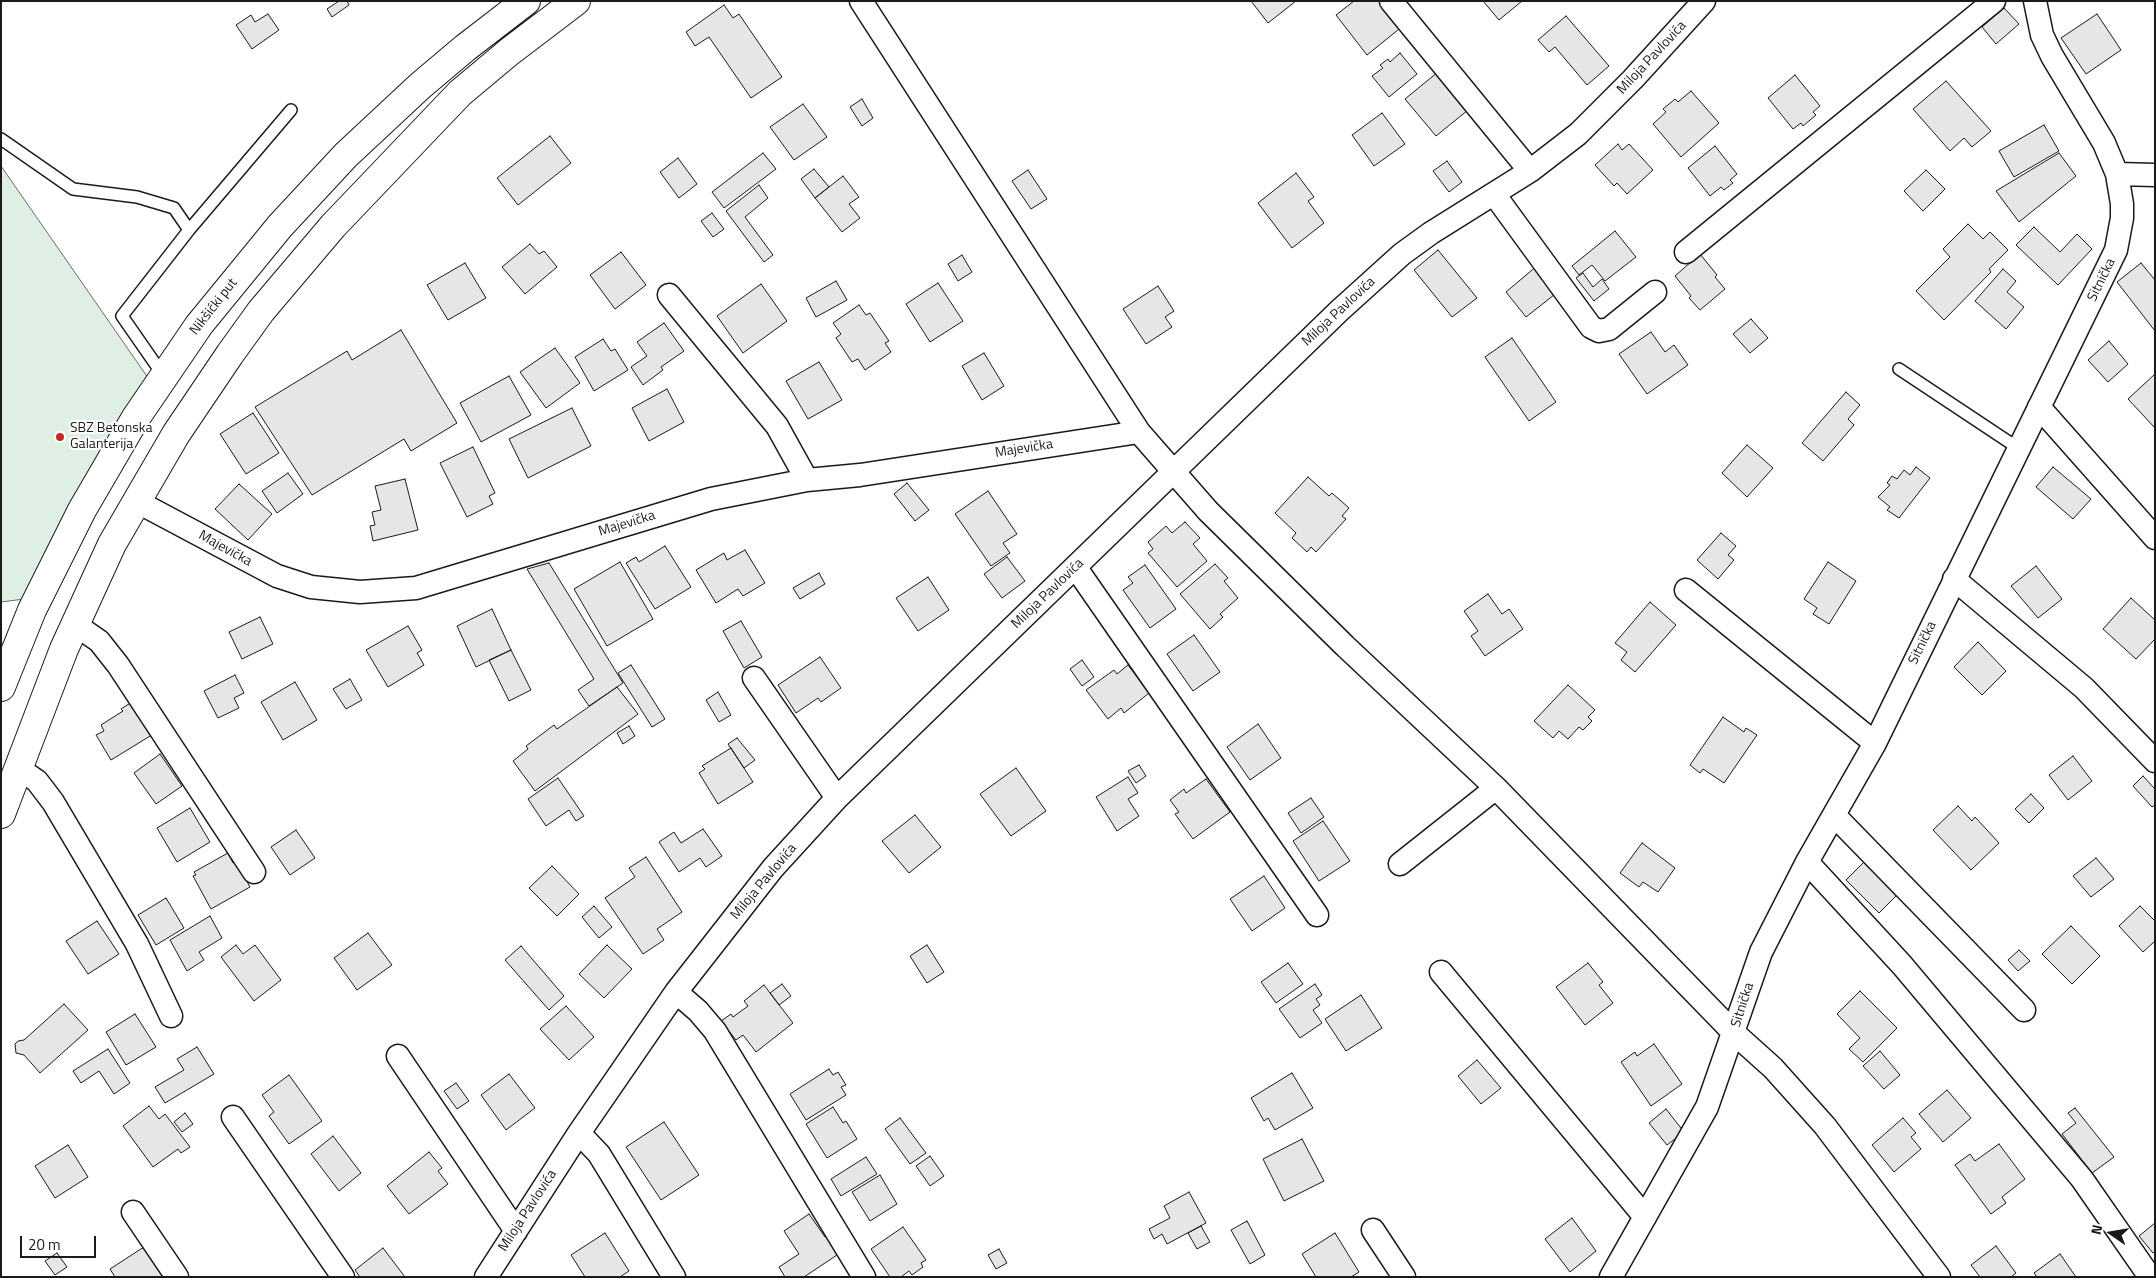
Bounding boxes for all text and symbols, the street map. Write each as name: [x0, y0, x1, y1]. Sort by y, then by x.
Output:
street label: Miloja Pavlovića: [1614, 18, 1690, 98]
street label: Sitnička: [2084, 256, 2120, 304]
street label: Miloja Pavlovića: [1299, 274, 1379, 350]
street label: Nikšićki put: [187, 275, 241, 339]
place label: SBZ Betonska Galanterija: [70, 421, 152, 454]
marker: SBZ Betonska Galanterija: [54, 431, 66, 443]
street label: Majevička: [994, 436, 1054, 462]
street label: Majevička: [597, 507, 657, 541]
street label: Majevička: [195, 528, 255, 570]
street label: Miloja Pavlovića: [1008, 555, 1088, 633]
street label: Sitnička: [1905, 619, 1941, 667]
street label: Miloja Pavlovića: [727, 841, 801, 923]
street label: Sitnička: [1728, 981, 1758, 1029]
street label: Miloja Pavlovića: [495, 1167, 561, 1255]
north arrow: [2086, 1208, 2136, 1258]
text: N: [2085, 1222, 2107, 1237]
scale bar: [22, 1226, 99, 1258]
text: 20 m: [28, 1233, 61, 1256]

